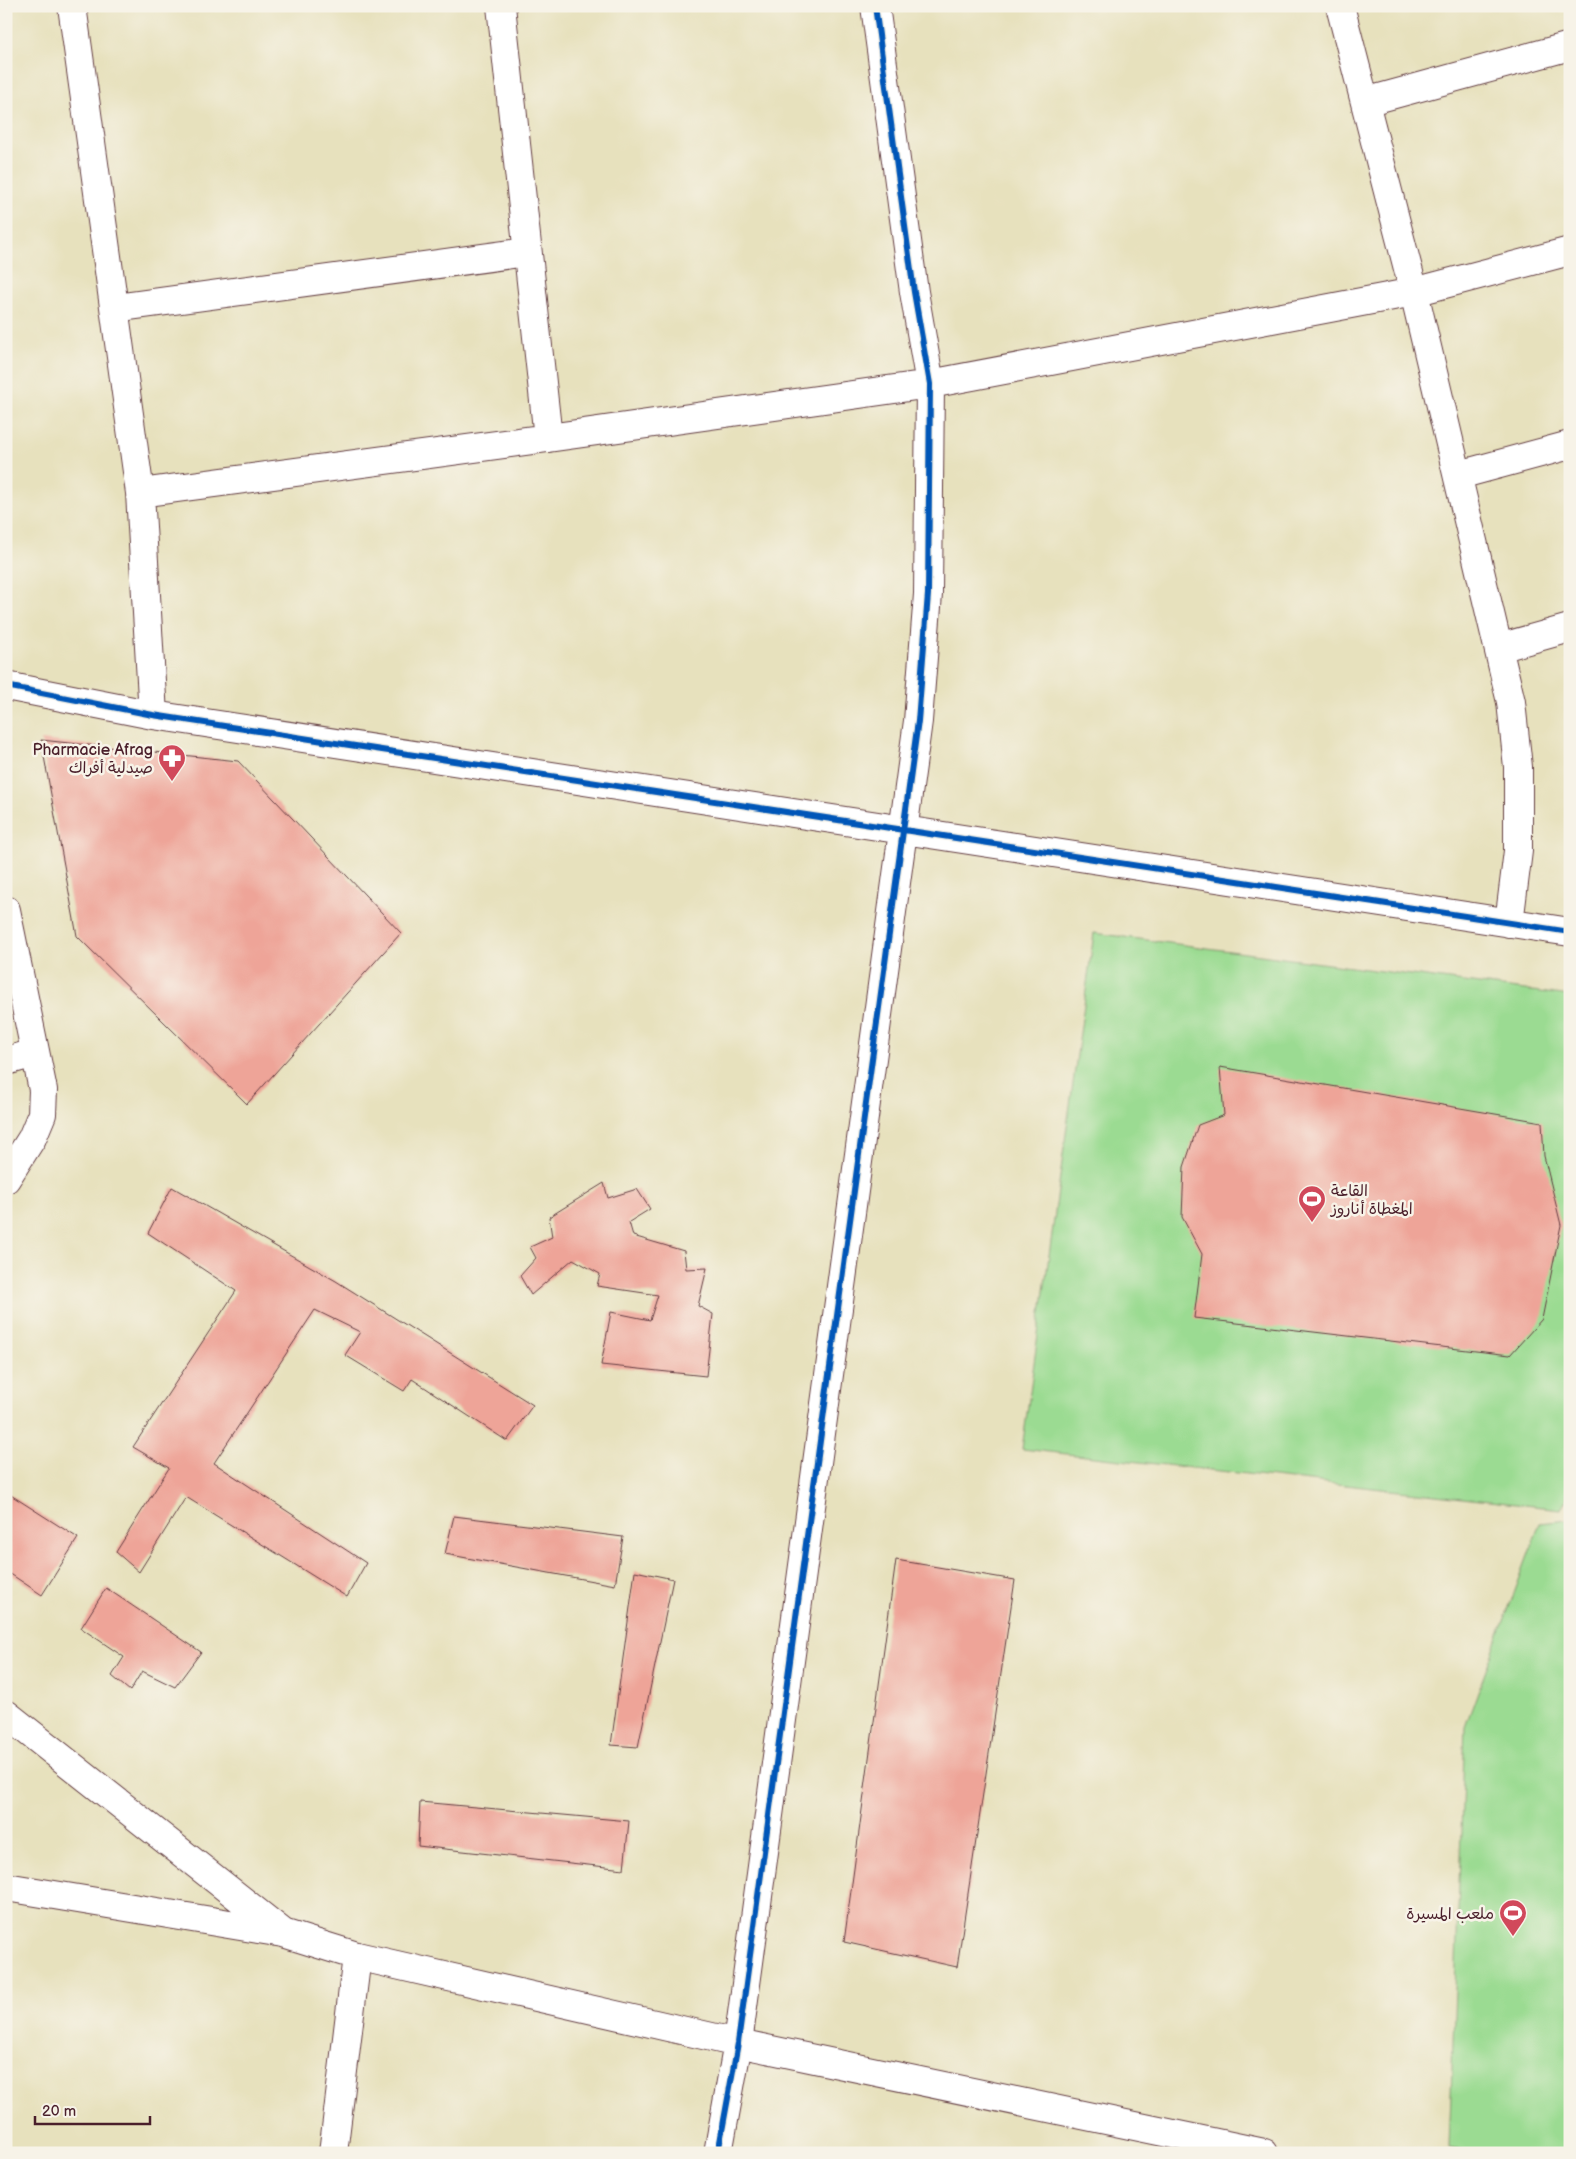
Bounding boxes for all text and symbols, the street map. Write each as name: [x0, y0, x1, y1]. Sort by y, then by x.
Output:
place label: Pharmacie Afrag صيدلية أفراك: [32, 741, 153, 778]
pharmacy icon: Pharmacie Afrag صيدلية أفراك: [157, 743, 187, 782]
place label: القاعة المغطاة أناروز: [1329, 1182, 1413, 1219]
sports icon: القاعة المغطاة أناروز: [1297, 1184, 1327, 1223]
sports icon: ملعب المسيرة: [1498, 1898, 1528, 1937]
place label: ملعب المسيرة: [1406, 1905, 1494, 1924]
scale bar: [35, 2094, 150, 2126]
text: 20 m: [42, 2102, 76, 2121]

